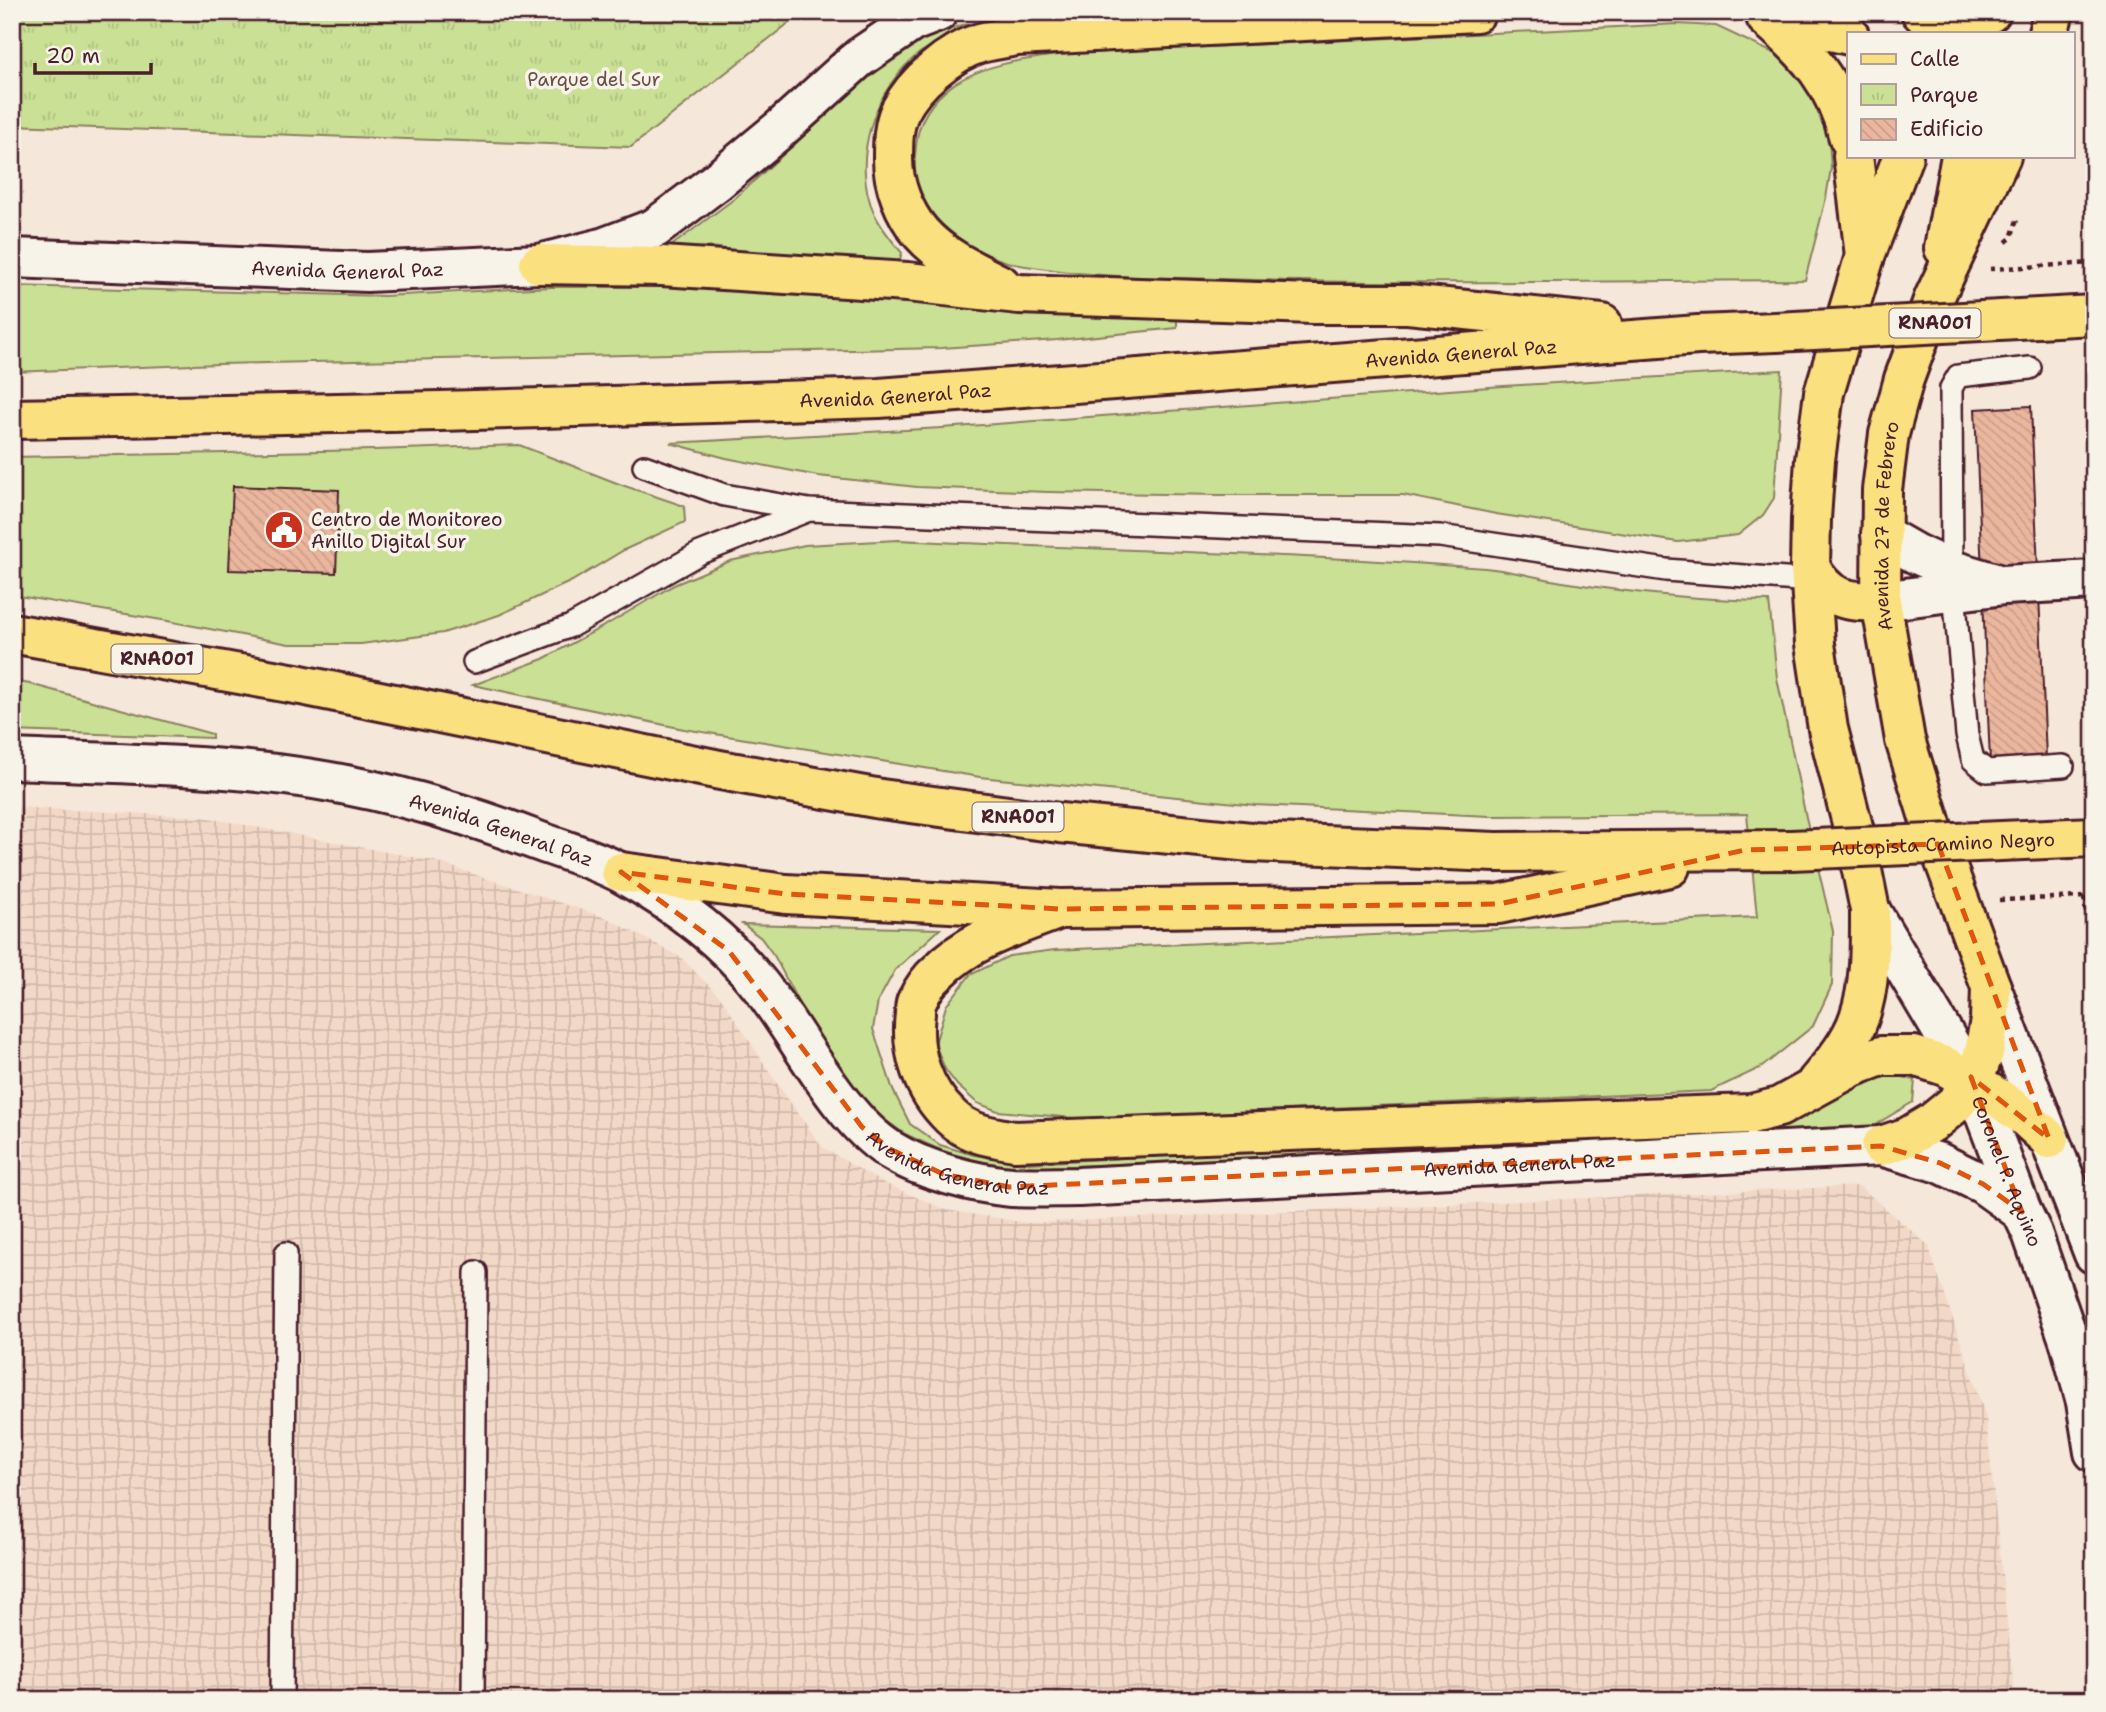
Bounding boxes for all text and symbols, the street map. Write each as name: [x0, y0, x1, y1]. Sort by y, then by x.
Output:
scale bar: [35, 32, 150, 76]
legend: [1847, 32, 2074, 158]
text: 20 m: [46, 42, 100, 70]
text: Calle: [1910, 45, 1960, 73]
park label: Parque del Sur: [527, 67, 661, 92]
text: Parque: [1910, 81, 1979, 109]
text: Edificio: [1910, 115, 1983, 143]
street label: Avenida General Paz: [251, 255, 445, 285]
road number: RNA001: [1890, 309, 1980, 338]
street label: Avenida General Paz: [1364, 334, 1558, 374]
street label: Avenida General Paz: [799, 377, 993, 413]
street label: Avenida 27 de Febrero: [1869, 418, 1905, 633]
place label: Centro de Monitoreo Anillo Digital Sur: [311, 507, 503, 554]
public building icon: Centro de Monitoreo Anillo Digital Sur: [263, 509, 305, 551]
road number: RNA001: [111, 644, 202, 674]
street label: Avenida General Paz: [406, 788, 597, 872]
road number: RNA001: [972, 802, 1064, 832]
street label: Autopista Camino Negro: [1830, 827, 2056, 861]
street label: Coronel P. Aquino: [1966, 1092, 2048, 1250]
street label: Avenida General Paz: [860, 1124, 1049, 1200]
street label: Avenida General Paz: [1422, 1148, 1616, 1182]

